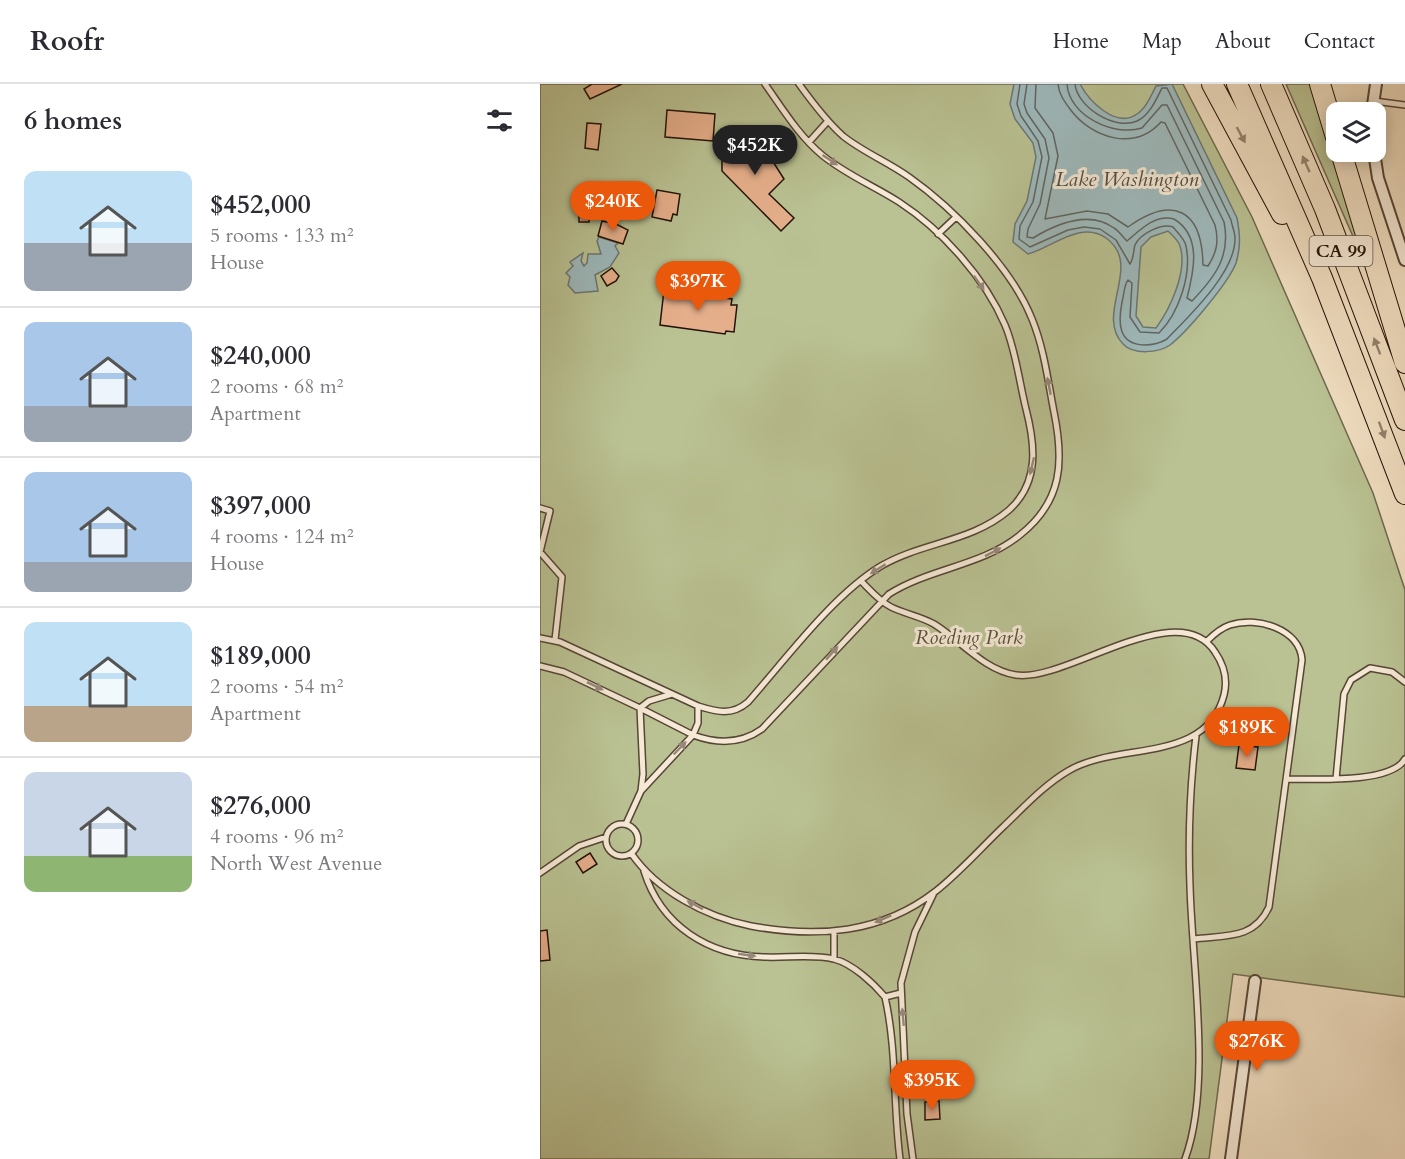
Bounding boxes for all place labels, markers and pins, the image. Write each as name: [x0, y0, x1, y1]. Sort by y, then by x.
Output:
pin: $452K: [713, 125, 797, 176]
pin: $240K: [571, 181, 655, 232]
pin: $397K: [656, 261, 740, 312]
pin: $189K: [1205, 707, 1289, 758]
pin: $276K: [1215, 1021, 1299, 1072]
pin: $395K: [890, 1060, 974, 1111]

